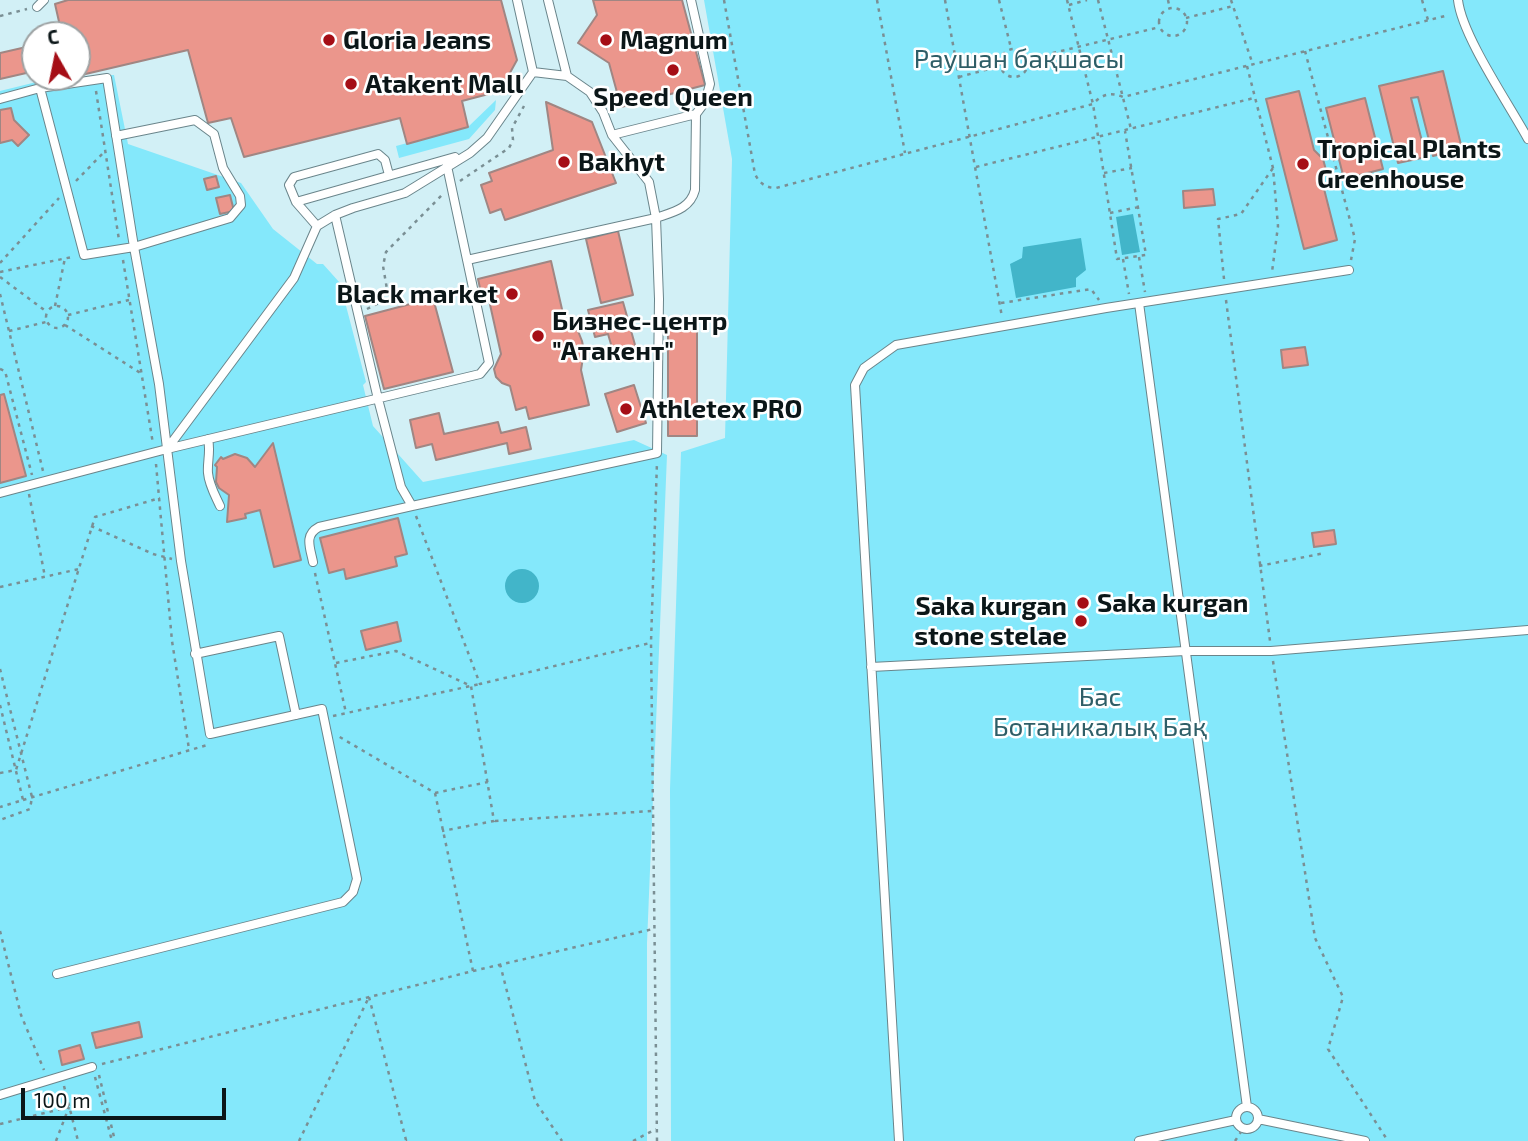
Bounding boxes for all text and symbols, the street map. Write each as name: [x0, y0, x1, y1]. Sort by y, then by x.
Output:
north arrow: [21, 21, 91, 91]
place label: Gloria Jeans: [343, 24, 491, 56]
place label: Magnum: [620, 24, 728, 56]
text: С: [46, 25, 60, 49]
marker: Gloria Jeans: [321, 32, 337, 48]
marker: Magnum: [598, 32, 614, 48]
park label: Раушан бақшасы: [914, 43, 1124, 75]
marker: Speed Queen: [665, 62, 681, 78]
place label: Atakent Mall: [365, 68, 523, 100]
marker: Atakent Mall: [343, 76, 359, 92]
place label: Speed Queen: [593, 81, 753, 113]
place label: Tropical Plants Greenhouse: [1317, 133, 1501, 194]
place label: Bakhyt: [578, 146, 665, 178]
marker: Bakhyt: [556, 154, 572, 170]
marker: Tropical Plants Greenhouse: [1295, 156, 1311, 172]
place label: Black market: [336, 278, 498, 310]
marker: Black market: [504, 286, 520, 302]
place label: Бизнес-центр "Атакент": [552, 305, 727, 366]
marker: Бизнес-центр "Атакент": [530, 328, 546, 344]
place label: Athletex PRO: [640, 393, 802, 425]
marker: Athletex PRO: [618, 401, 634, 417]
place label: Saka kurgan: [1097, 587, 1248, 619]
place label: Saka kurgan stone stelae: [914, 590, 1067, 652]
marker: Saka kurgan: [1075, 595, 1091, 611]
marker: Saka kurgan stone stelae: [1073, 613, 1089, 629]
park label: Бас Ботаникалық Бақ: [993, 681, 1207, 742]
scale bar: [24, 1074, 229, 1118]
text: 100 m: [34, 1087, 91, 1112]

